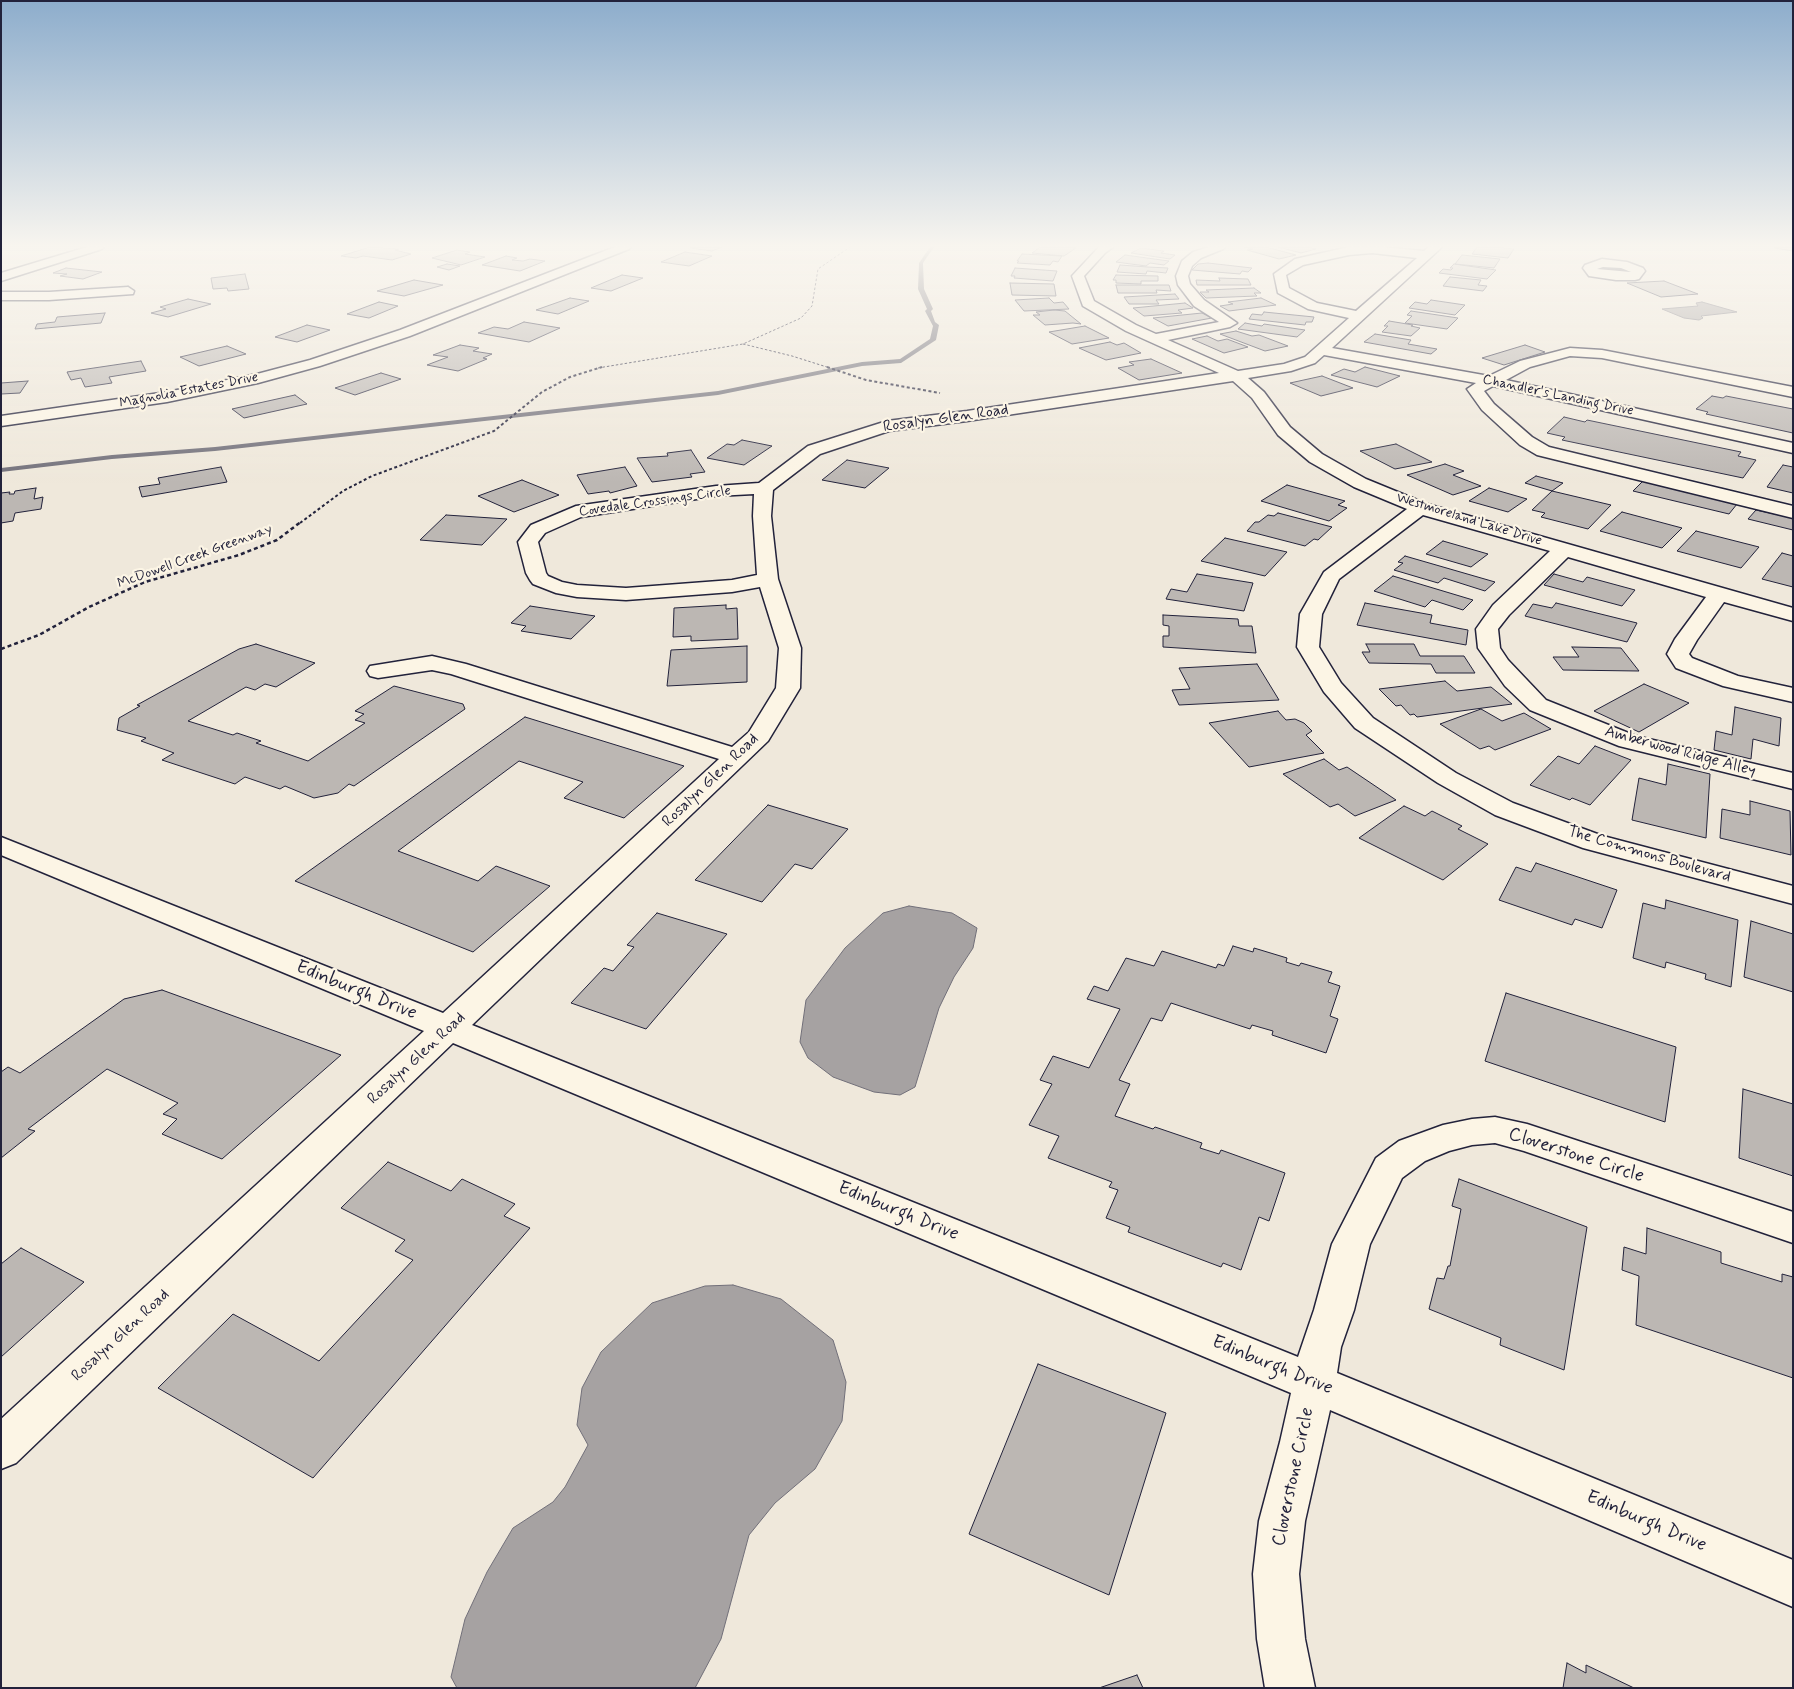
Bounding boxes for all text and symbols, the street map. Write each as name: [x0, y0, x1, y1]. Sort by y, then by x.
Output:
street label: Magnolia Estates Drive: [118, 369, 260, 413]
street label: Chandler's Landing Drive: [1481, 372, 1635, 420]
street label: Rosalyn Glen Road: [882, 401, 1010, 437]
street label: Covedale Crossings Circle: [578, 483, 732, 521]
street label: Westmoreland Lake Drive: [1394, 490, 1544, 550]
street label: McDowell Creek Greenway: [115, 521, 275, 593]
street label: Amberwood Ridge Alley: [1602, 723, 1758, 781]
street label: Rosalyn Glen Road: [659, 730, 763, 832]
street label: The Commons Boulevard: [1565, 823, 1733, 887]
street label: Edinburgh Drive: [292, 956, 420, 1026]
street label: Rosalyn Glen Road: [364, 1009, 470, 1109]
street label: Cloverstone Circle: [1505, 1123, 1647, 1189]
street label: Edinburgh Drive: [834, 1177, 962, 1247]
street label: Rosalyn Glen Road: [68, 1286, 174, 1386]
street label: Edinburgh Drive: [1208, 1331, 1336, 1401]
street label: Cloverstone Circle: [1268, 1406, 1320, 1548]
street label: Edinburgh Drive: [1582, 1486, 1710, 1558]

